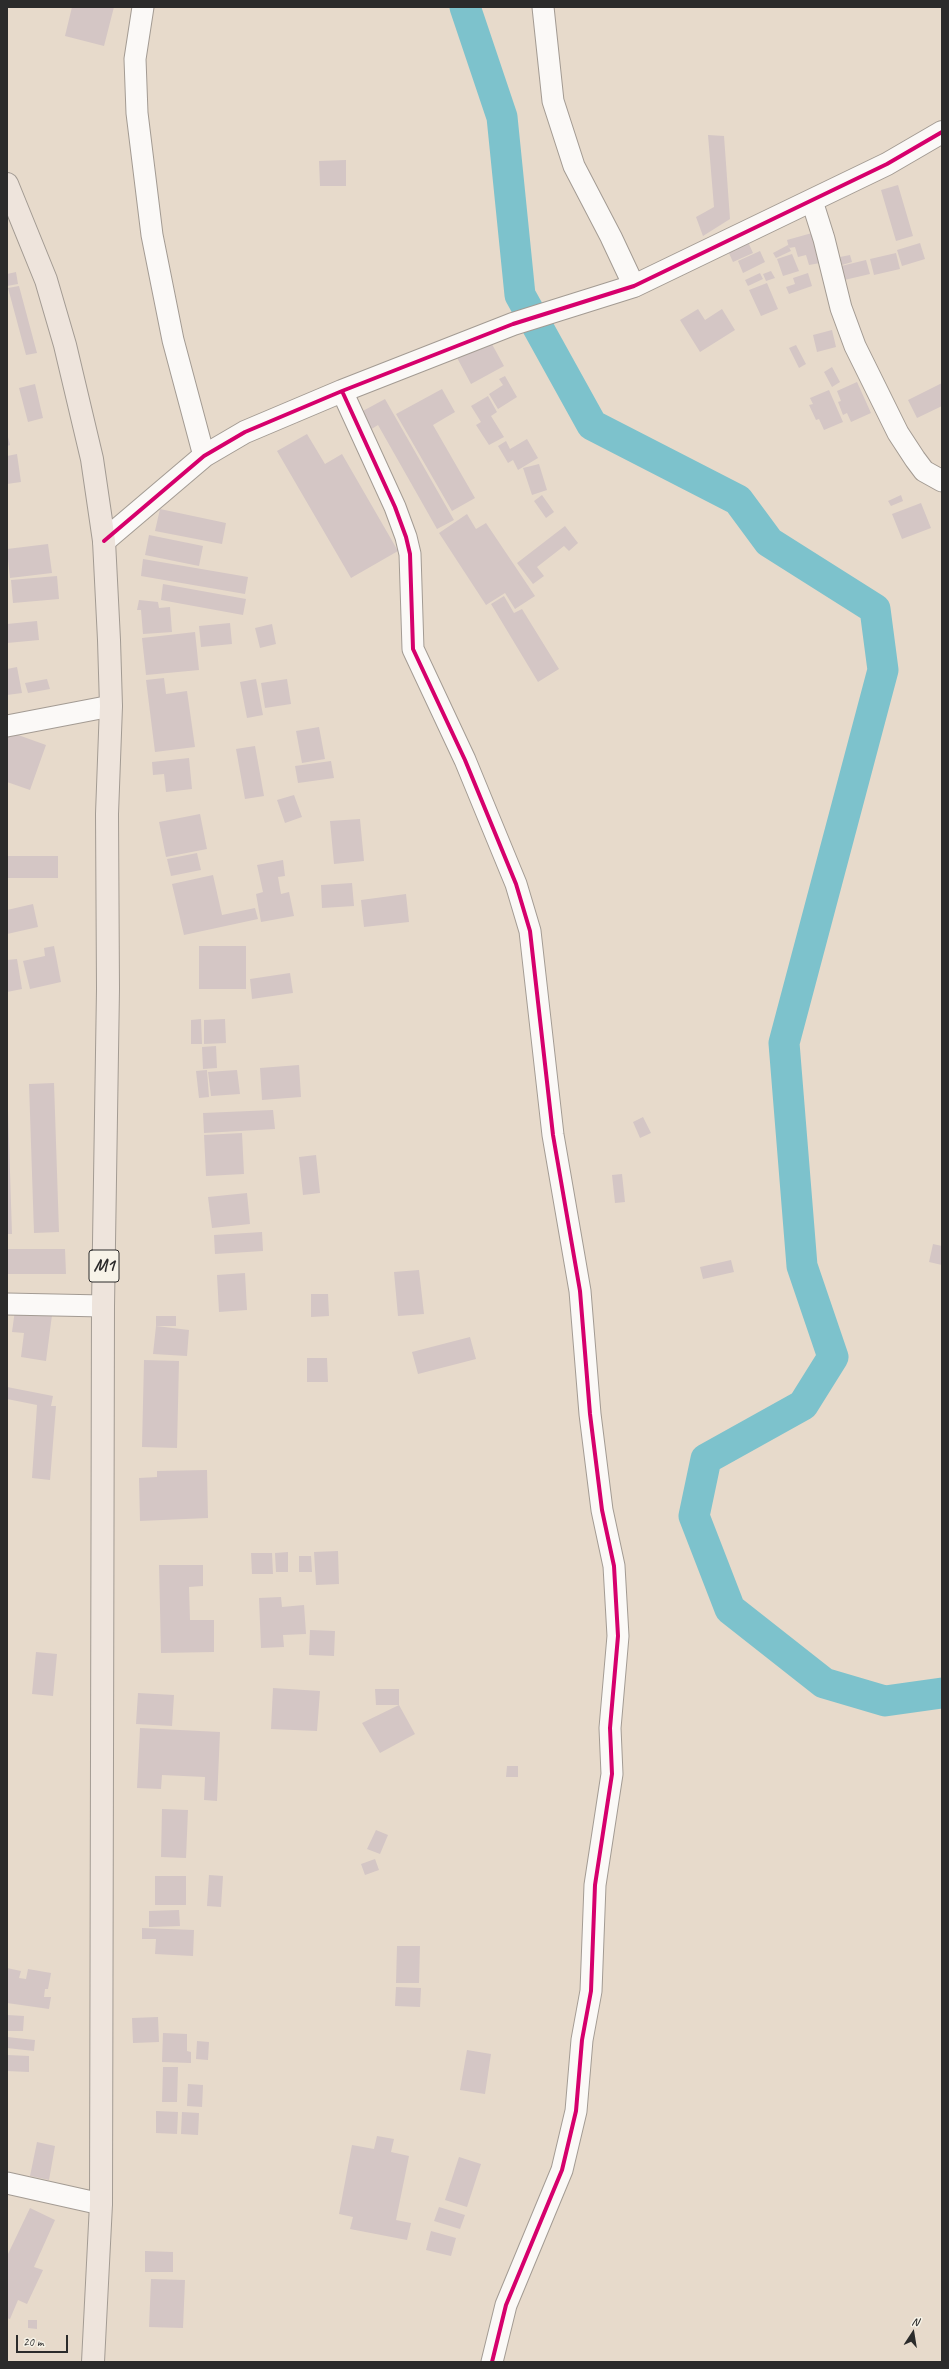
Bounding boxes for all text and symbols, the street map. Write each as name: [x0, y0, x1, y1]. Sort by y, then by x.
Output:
road number: M1: [89, 1250, 119, 1282]
north arrow: [893, 2313, 933, 2353]
text: N: [911, 2314, 920, 2329]
scale bar: [18, 2327, 70, 2353]
text: 20 m: [23, 2334, 43, 2350]

